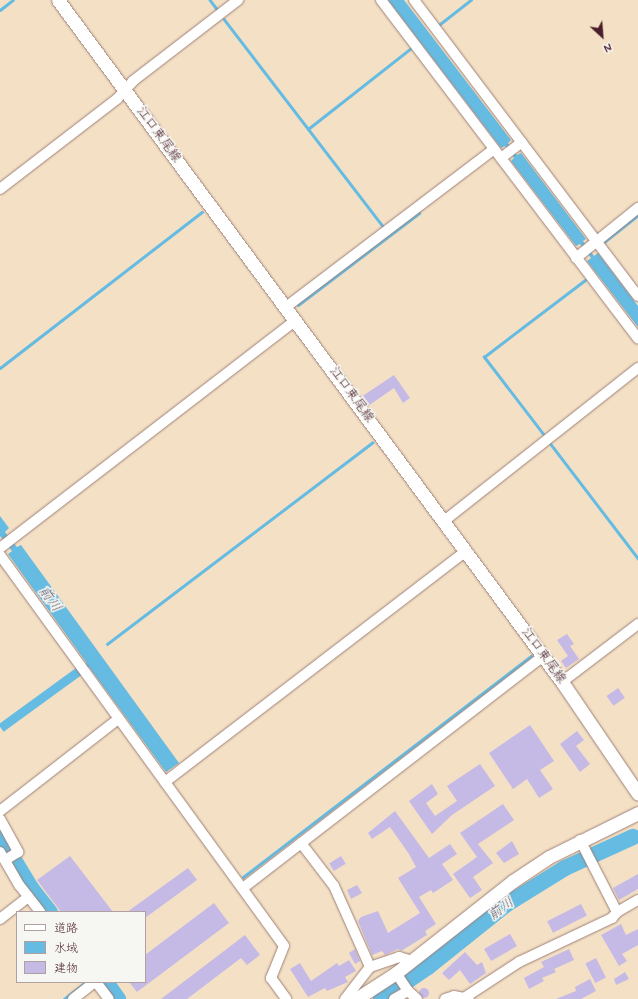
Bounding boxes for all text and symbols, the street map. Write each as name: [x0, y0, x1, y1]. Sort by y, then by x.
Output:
north arrow: [582, 16, 622, 56]
text: N: [601, 39, 614, 55]
street label: 江口東尾線: [133, 104, 183, 166]
street label: 江口東尾線: [326, 364, 376, 426]
water label: 前川: [35, 583, 65, 615]
street label: 江口東尾線: [518, 625, 568, 687]
water label: 前川: [485, 894, 517, 924]
legend: [16, 911, 146, 983]
text: 道路: [54, 921, 78, 937]
text: 水域: [54, 941, 78, 957]
text: 建物: [54, 961, 78, 977]

